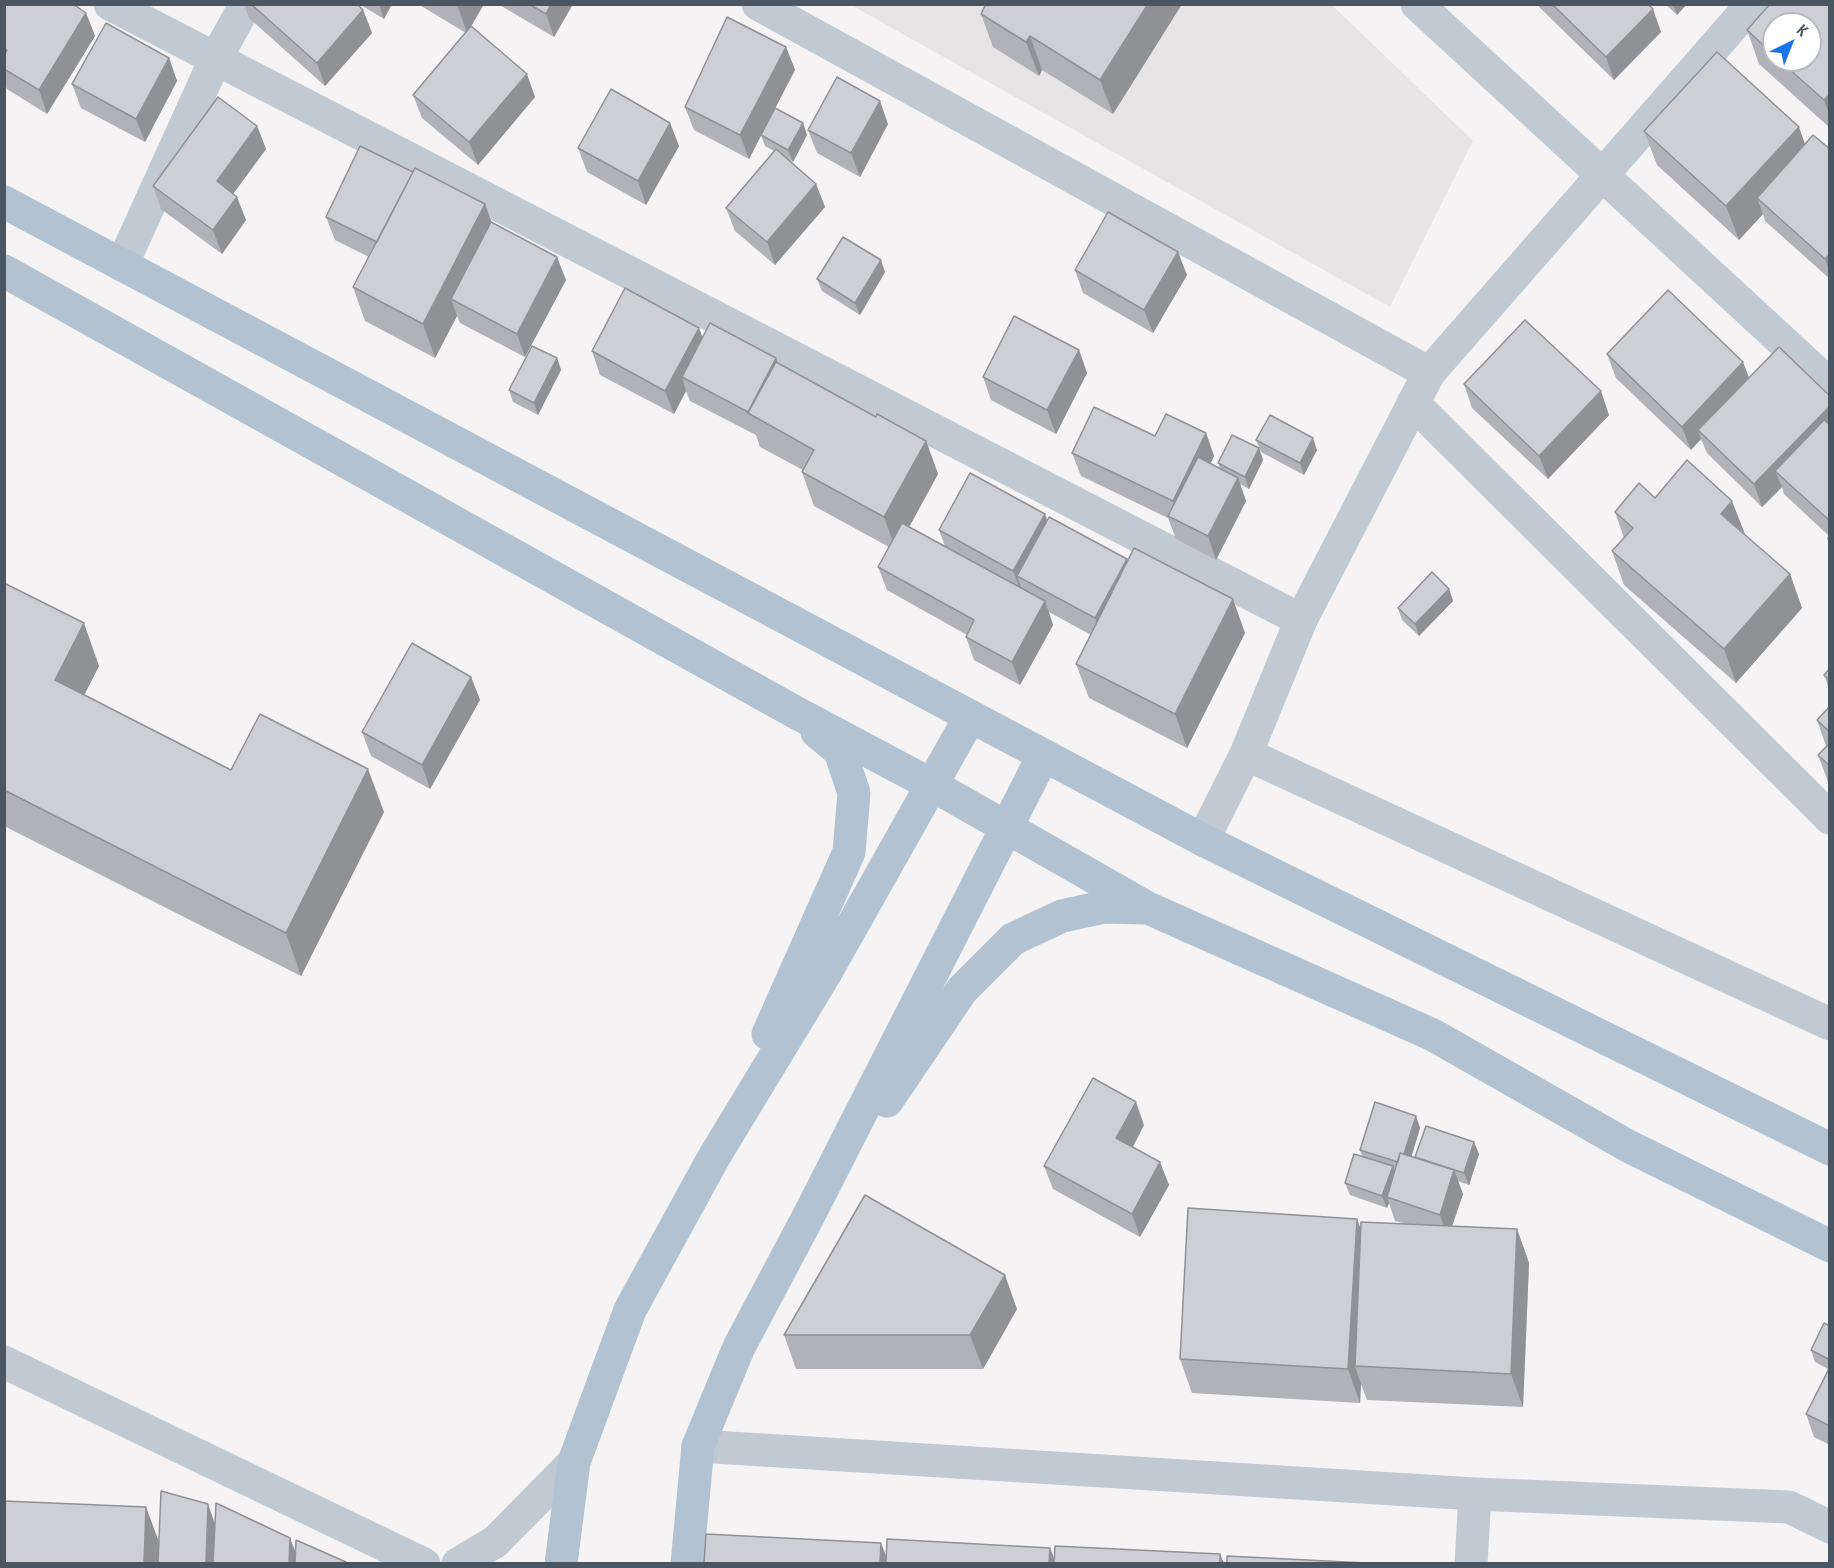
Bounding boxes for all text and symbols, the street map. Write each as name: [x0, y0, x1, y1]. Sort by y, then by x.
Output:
north arrow: [1762, 12, 1822, 72]
text: K: [1793, 20, 1813, 40]

